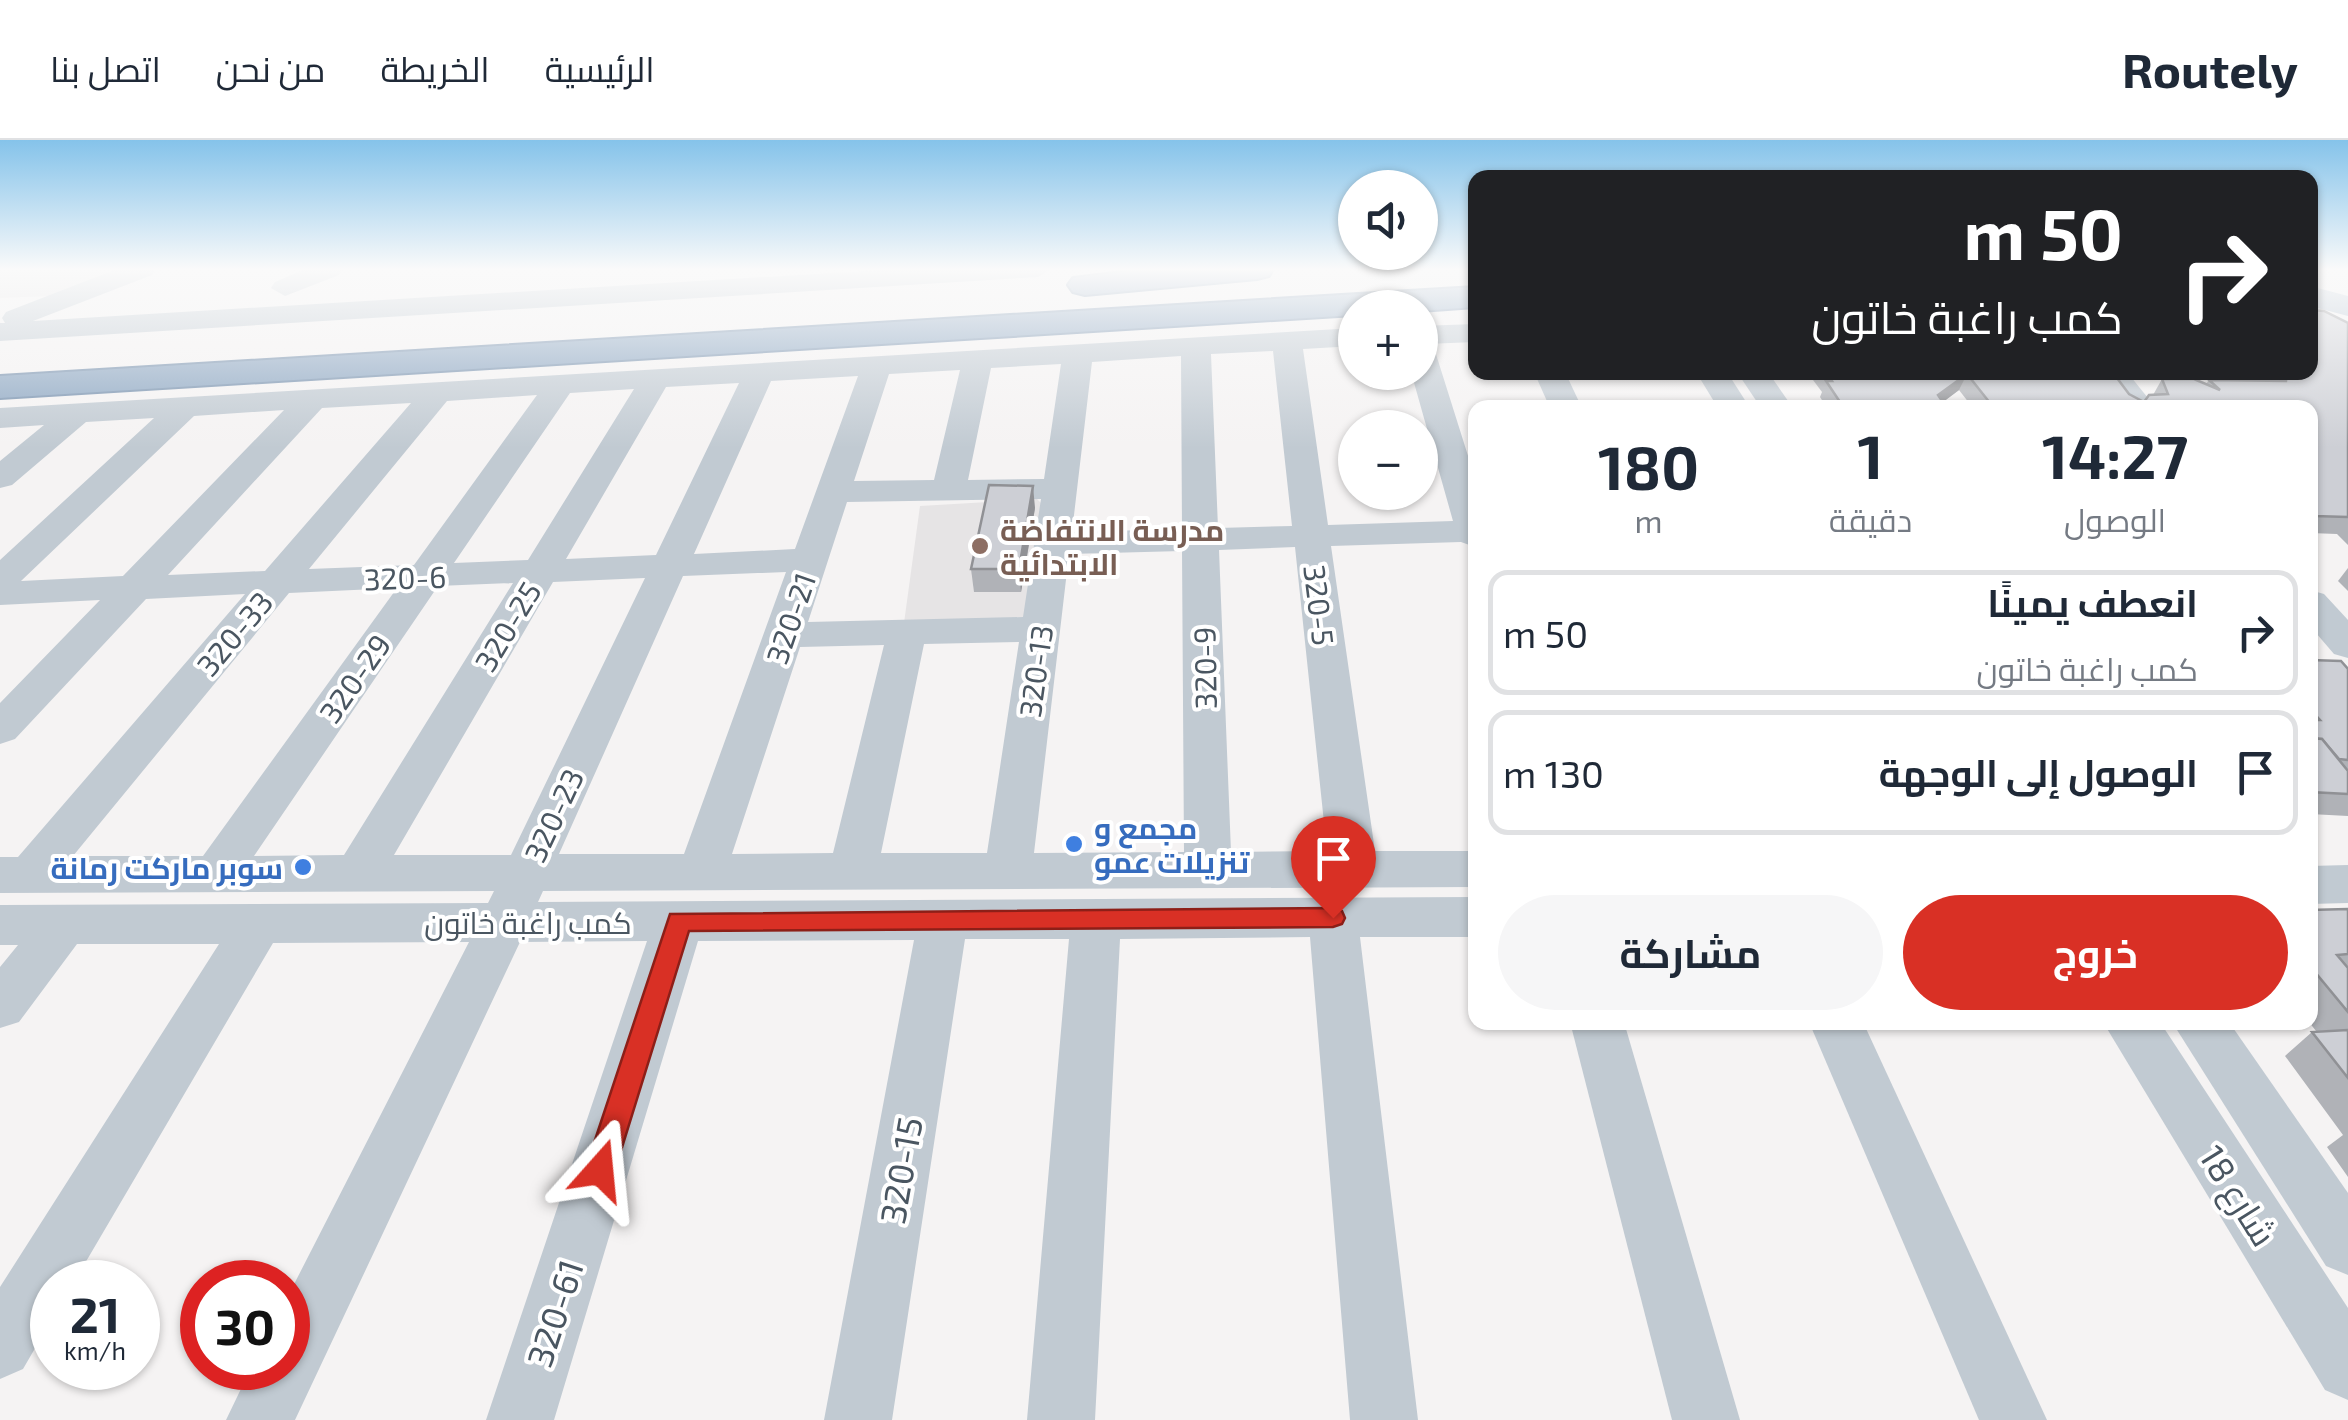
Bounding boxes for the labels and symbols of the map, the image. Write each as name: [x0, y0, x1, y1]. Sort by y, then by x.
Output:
place label: مدرسة الانتفاضة الابتدائية: [1000, 511, 1224, 582]
marker: مدرسة الانتفاضة الابتدائية: [969, 535, 991, 557]
street label: 320-6: [363, 558, 447, 596]
street label: 320-5: [1297, 563, 1343, 647]
street label: 320-21: [758, 568, 822, 668]
street label: 320-25: [466, 575, 548, 677]
street label: 320-33: [189, 584, 279, 682]
street label: 320-13: [1011, 623, 1059, 719]
street label: 320-29: [311, 627, 397, 729]
street label: 320-9: [1185, 627, 1223, 709]
street label: 320-23: [516, 763, 590, 867]
place label: مجمع و تنزيلات عمو: [1094, 809, 1250, 881]
pin: [1291, 816, 1376, 919]
marker: مجمع و تنزيلات عمو: [1063, 833, 1085, 855]
place label: سوبر ماركت رمانة: [51, 849, 283, 887]
marker: سوبر ماركت رمانة: [292, 856, 314, 878]
street label: كمب راغبة خاتون: [424, 904, 632, 941]
street label: 320-15: [870, 1113, 930, 1227]
position arrow: [548, 1118, 652, 1222]
street label: شارع 18: [2188, 1137, 2286, 1255]
street label: 320-61: [517, 1254, 591, 1372]
speed limit sign: 30: [180, 1260, 310, 1390]

